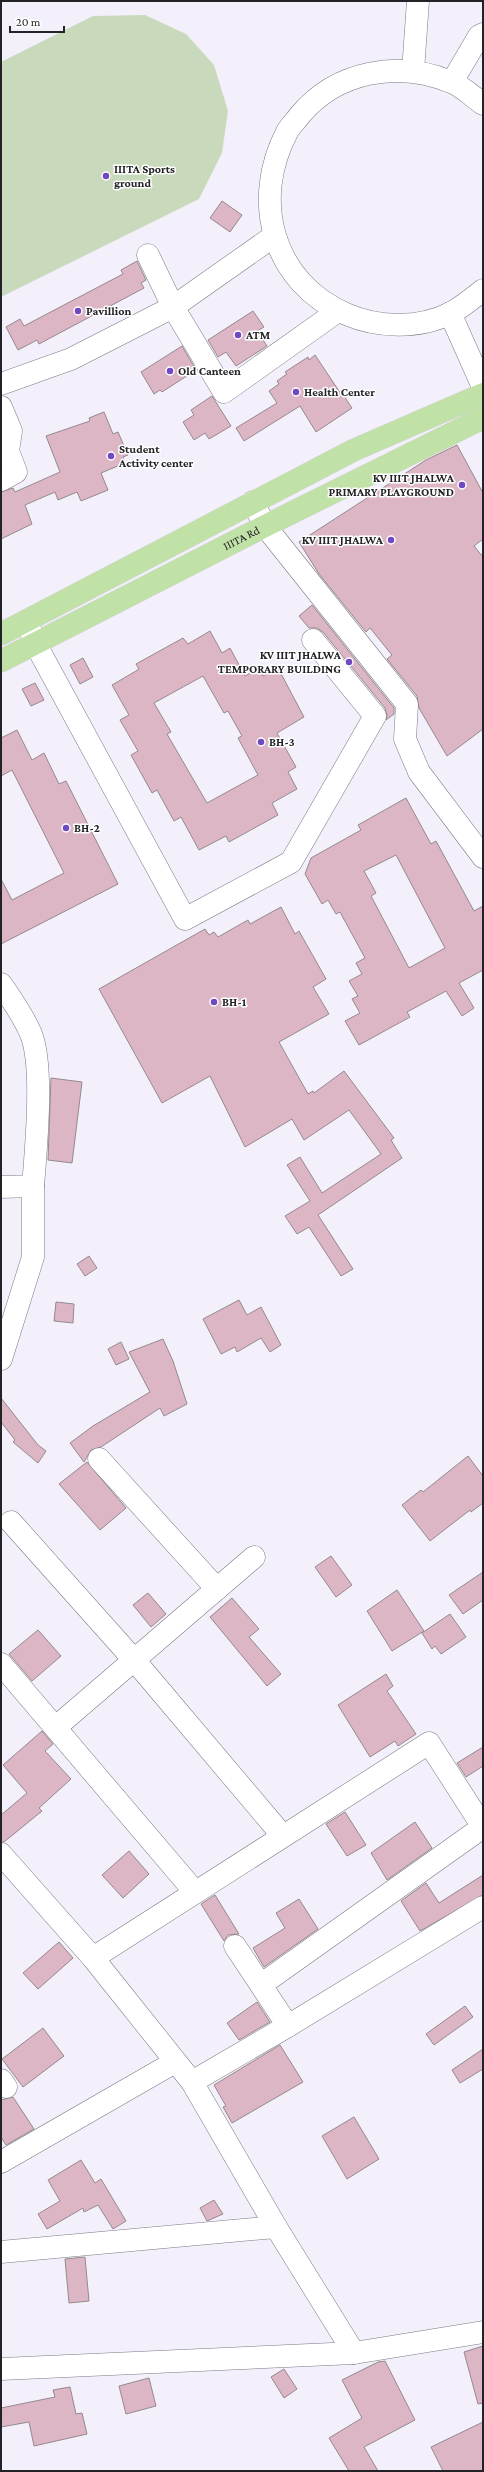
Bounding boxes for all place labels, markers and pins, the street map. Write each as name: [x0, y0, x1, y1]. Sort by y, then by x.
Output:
place label: IIITA Sports ground: [114, 162, 175, 190]
marker: IIITA Sports ground: [101, 171, 111, 181]
place label: Pavillion: [86, 304, 131, 318]
marker: Pavillion: [73, 306, 83, 316]
place label: ATM: [245, 328, 271, 342]
marker: ATM: [233, 330, 243, 340]
place label: Old Canteen: [178, 364, 241, 378]
marker: Old Canteen: [165, 366, 175, 376]
place label: Health Center: [304, 385, 375, 399]
marker: Health Center: [291, 387, 301, 397]
place label: Student Activity center: [118, 442, 194, 470]
marker: Student Activity center: [106, 451, 116, 461]
place label: KV IIIT JHALWA PRIMARY PLAYGROUND: [329, 471, 455, 499]
marker: KV IIIT JHALWA PRIMARY PLAYGROUND: [457, 480, 467, 490]
place label: KV IIIT JHALWA: [302, 533, 384, 547]
marker: KV IIIT JHALWA: [386, 535, 396, 545]
place label: KV IIIT JHALWA TEMPORARY BUILDING: [218, 648, 342, 676]
marker: KV IIIT JHALWA TEMPORARY BUILDING: [344, 657, 354, 667]
place label: BH-3: [269, 735, 295, 749]
marker: BH-3: [256, 737, 266, 747]
place label: BH-2: [74, 821, 100, 835]
marker: BH-2: [61, 823, 71, 833]
place label: BH-1: [222, 995, 247, 1009]
marker: BH-1: [209, 997, 219, 1007]

